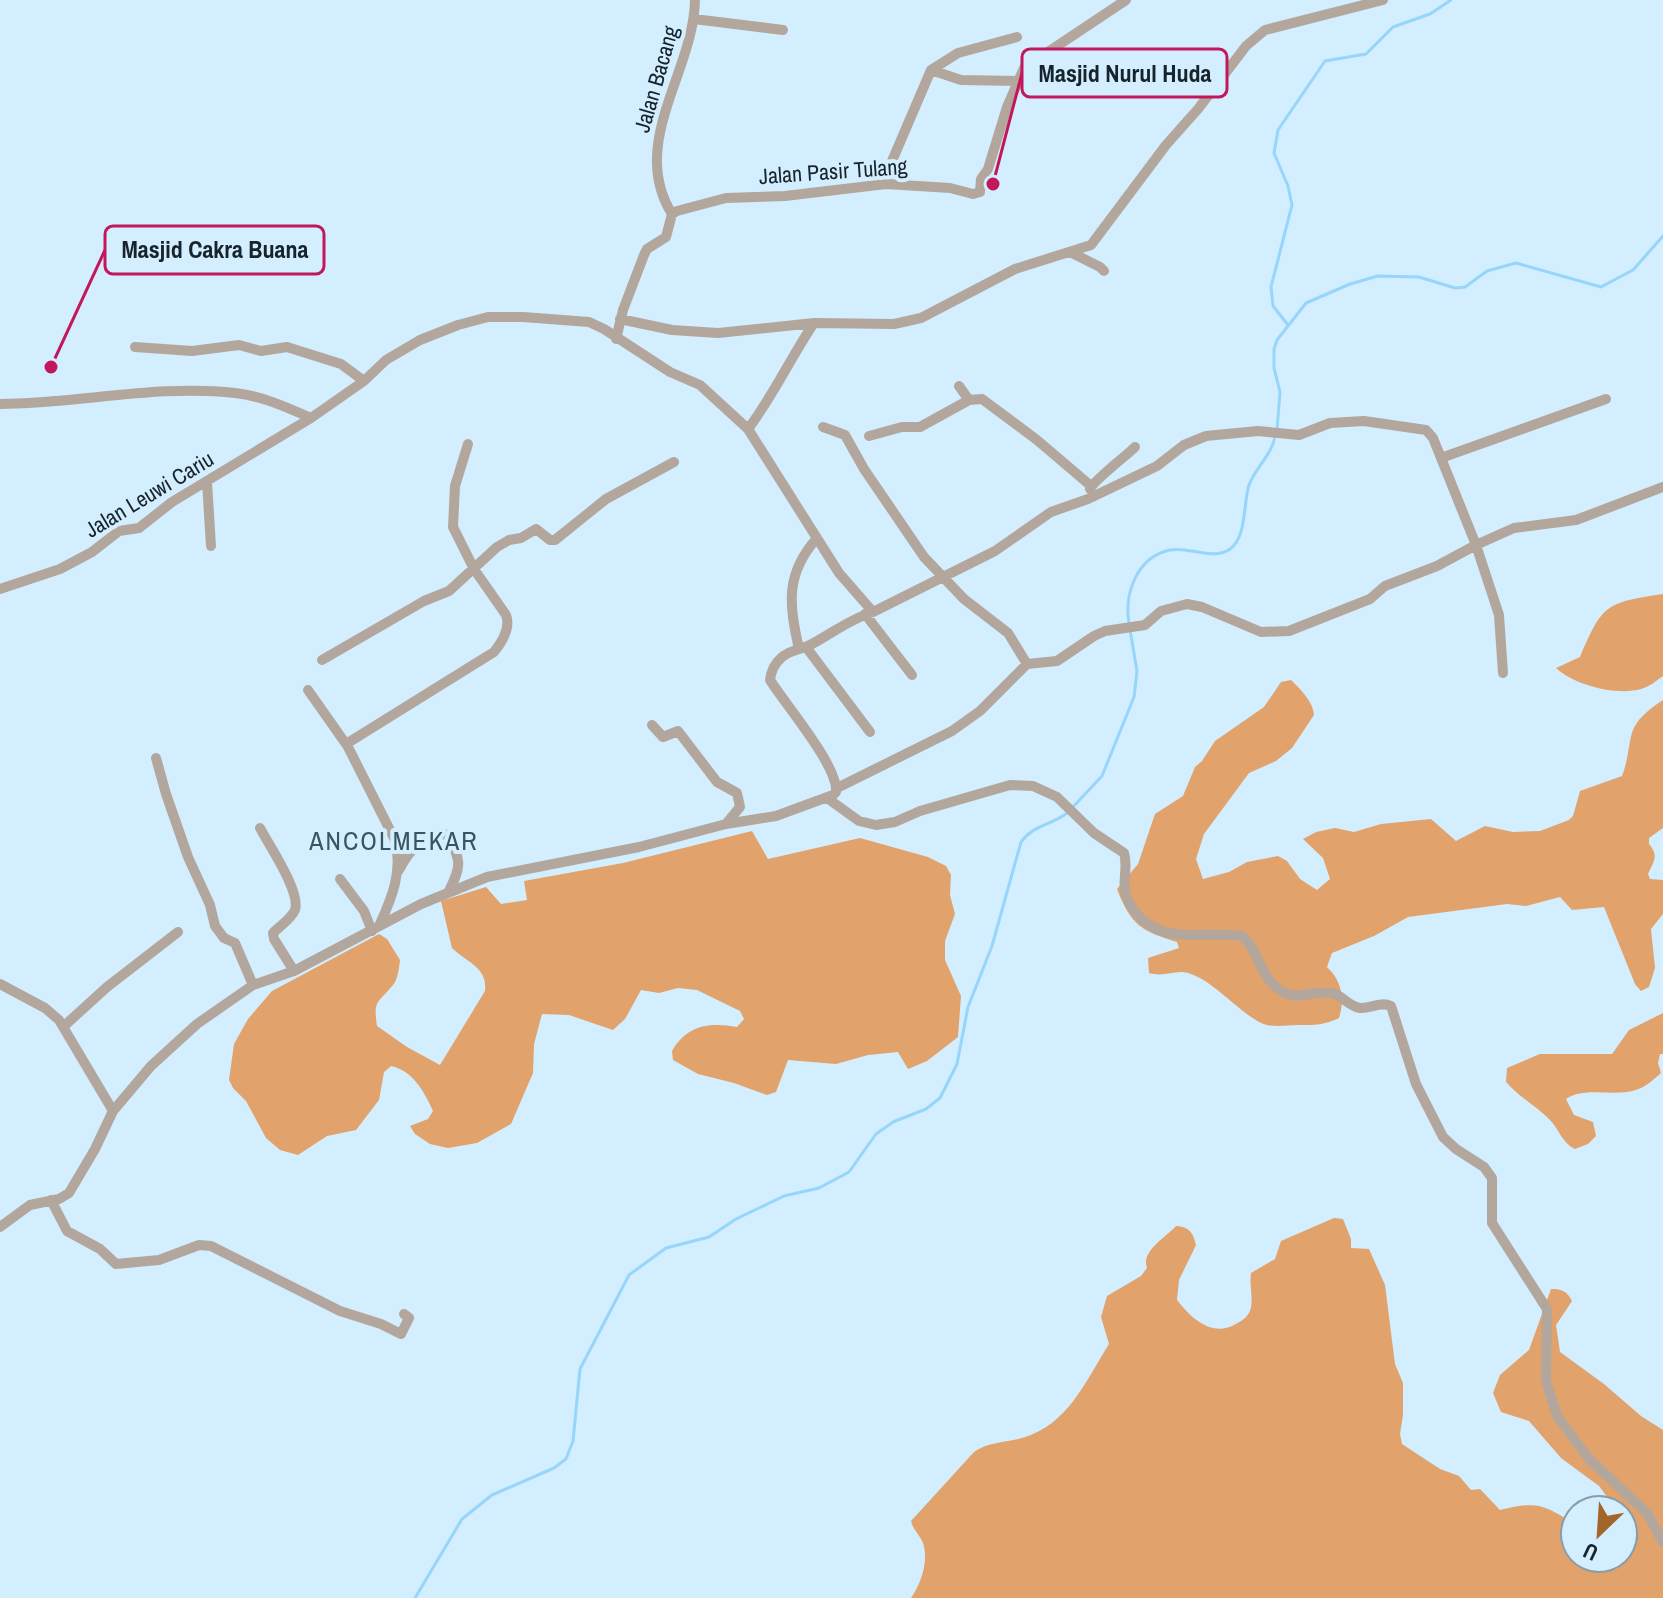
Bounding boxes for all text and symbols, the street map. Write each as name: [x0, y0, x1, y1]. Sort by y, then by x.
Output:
street label: Jalan Bacang: [627, 22, 685, 136]
callout: Masjid Nurul Huda: [1022, 49, 1227, 97]
text: Masjid Nurul Huda: [1039, 57, 1211, 89]
street label: Jalan Pasir Tulang: [758, 151, 908, 191]
callout: Masjid Cakra Buana: [105, 226, 324, 274]
text: Masjid Cakra Buana: [121, 233, 309, 265]
street label: Jalan Leuwi Cariu: [79, 444, 219, 544]
district label: ANCOLMEKAR: [308, 823, 479, 858]
north arrow: [1559, 1494, 1639, 1574]
text: U: [1578, 1536, 1603, 1568]

